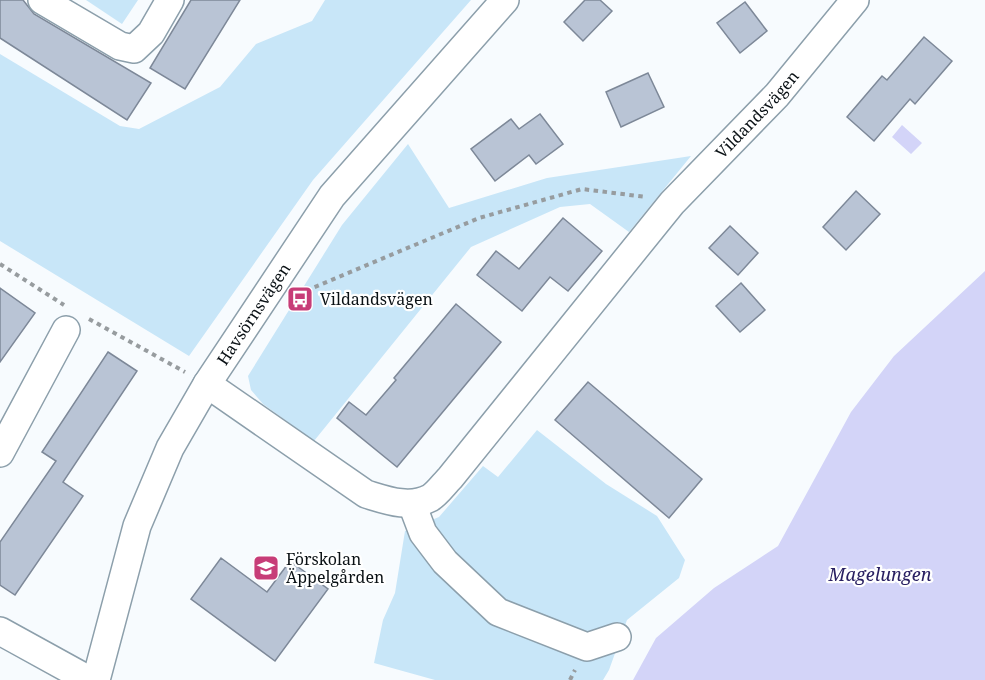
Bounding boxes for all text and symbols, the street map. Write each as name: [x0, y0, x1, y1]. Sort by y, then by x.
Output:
street label: Vildandsvägen: [710, 66, 804, 163]
street label: Havsörnsvägen: [212, 259, 295, 369]
bus stop icon: Vildandsvägen: [285, 284, 315, 314]
place label: Vildandsvägen: [320, 288, 433, 310]
place label: Förskolan Äppelgården: [286, 548, 384, 588]
school or university icon: Förskolan Äppelgården: [251, 553, 281, 583]
water label: Magelungen: [828, 562, 932, 586]

